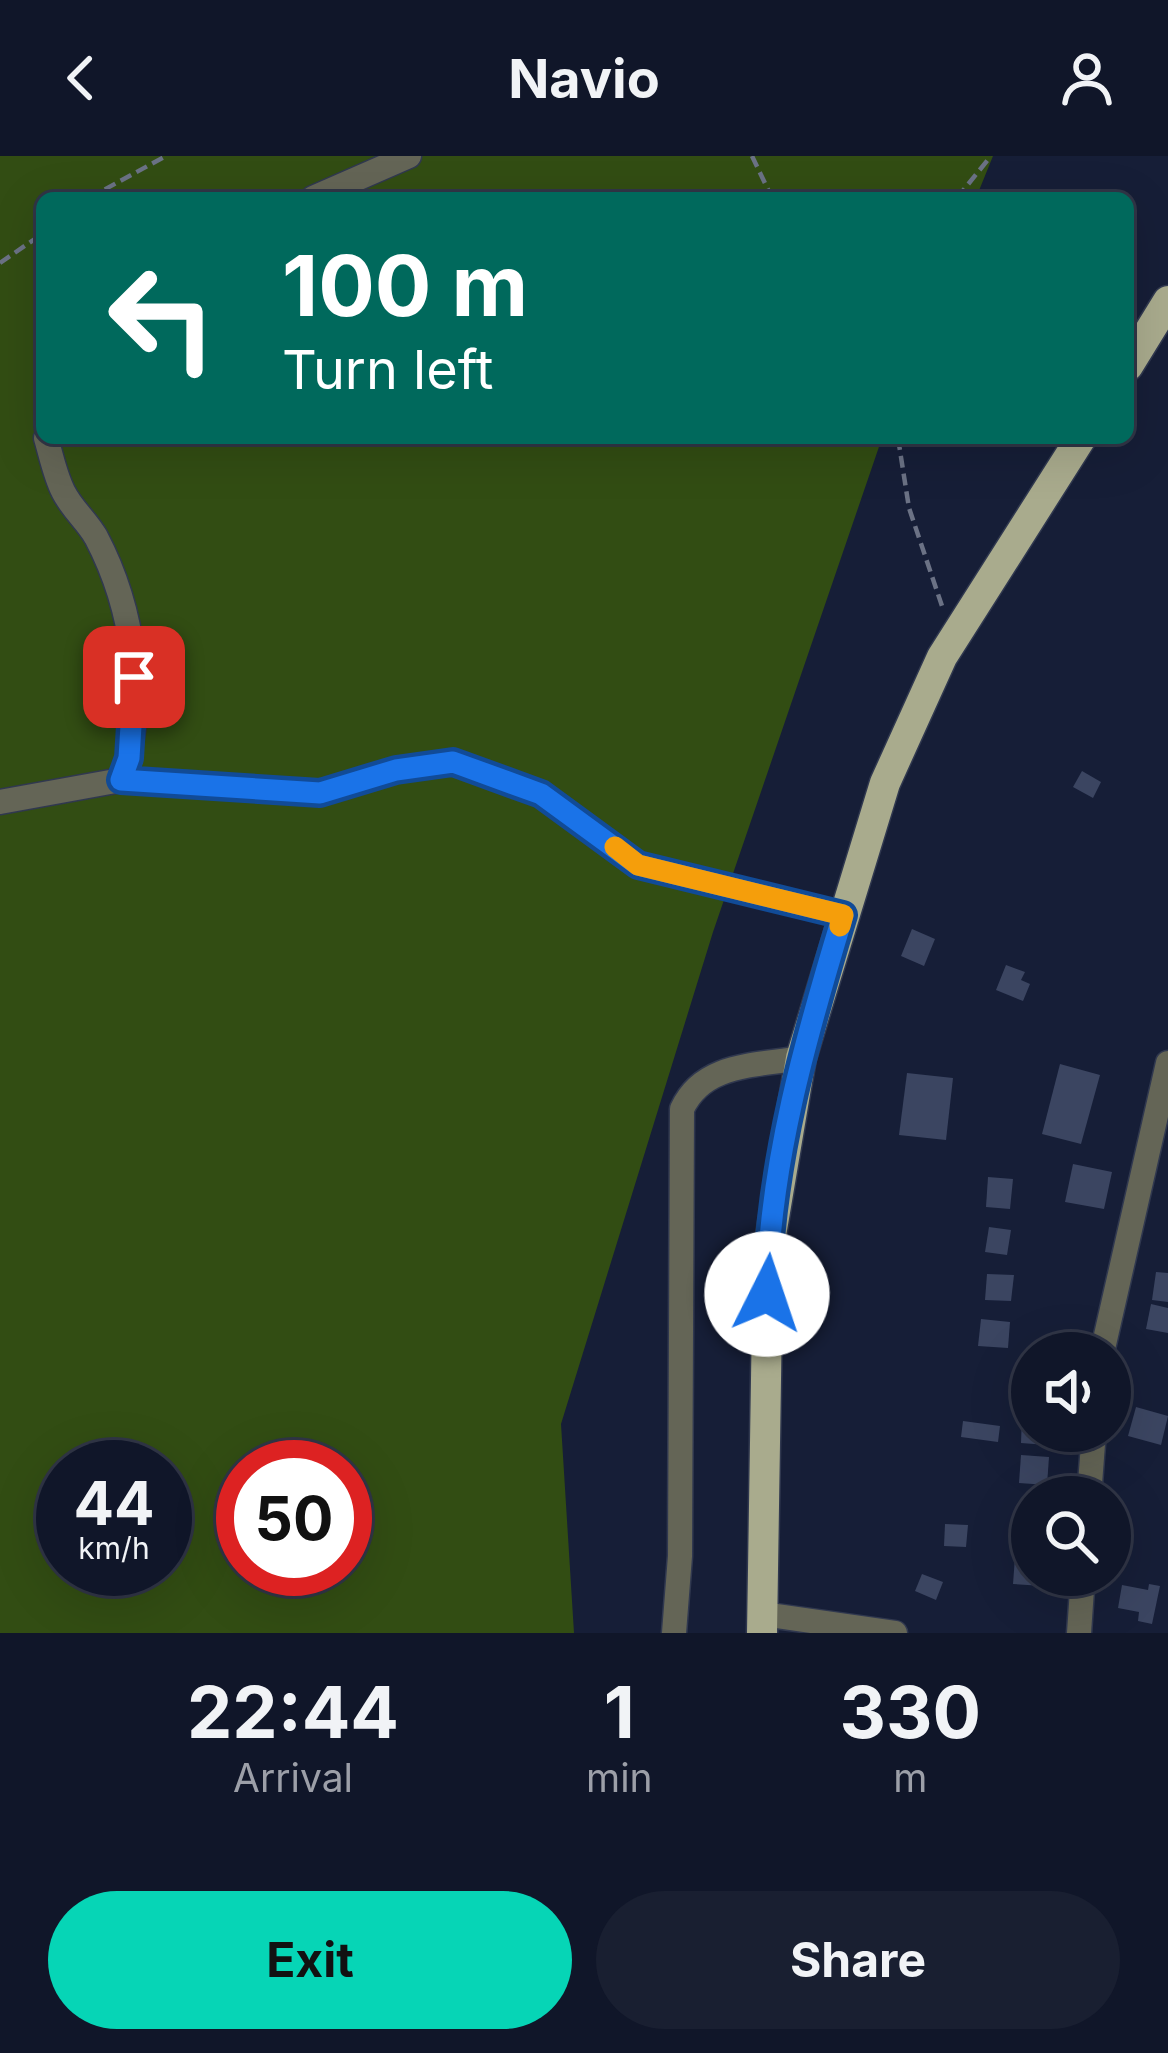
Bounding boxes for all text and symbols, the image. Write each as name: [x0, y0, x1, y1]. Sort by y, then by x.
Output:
icon: back: [48, 45, 114, 111]
icon: person: [1054, 45, 1120, 111]
text: Navio: [508, 46, 660, 111]
text: 100 m: [282, 235, 528, 336]
icon: left: [84, 240, 240, 396]
text: Turn left: [282, 337, 493, 402]
pin: [83, 626, 185, 728]
icon: arrive: [101, 644, 167, 710]
position arrow: [704, 1231, 830, 1357]
map controls: [1011, 1332, 1131, 1596]
button: sound: [1011, 1332, 1131, 1452]
speed limit sign: 50: [216, 1440, 372, 1596]
text: 44: [73, 1467, 155, 1539]
button: search: [1011, 1476, 1131, 1596]
text: km/h: [78, 1530, 150, 1566]
text: 22:44: [187, 1668, 399, 1755]
text: 1: [604, 1668, 635, 1755]
text: 330: [840, 1668, 981, 1755]
text: Arrival: [233, 1754, 353, 1801]
text: min: [586, 1754, 653, 1801]
text: m: [893, 1754, 927, 1801]
button: Exit: [48, 1891, 572, 2029]
button: Share: [596, 1891, 1120, 2029]

